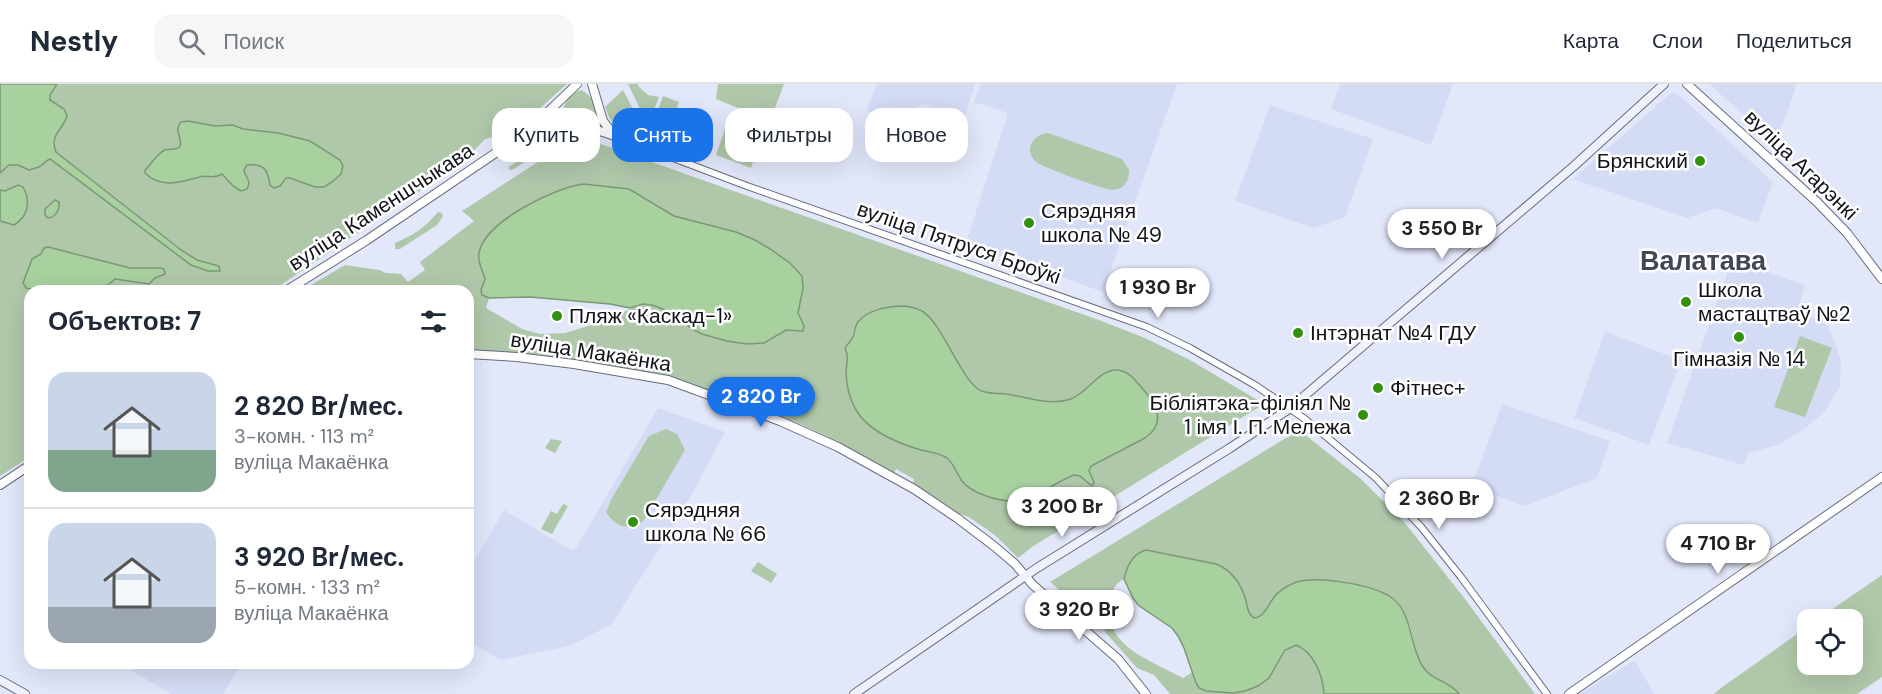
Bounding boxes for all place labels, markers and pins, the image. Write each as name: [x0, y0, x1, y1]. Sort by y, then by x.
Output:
place label: Брянский: [1597, 147, 1688, 175]
marker: Брянский: [1693, 154, 1707, 168]
place label: Сярэдняя школа № 49: [1041, 197, 1162, 249]
pin: 3 550 Br: [1380, 209, 1504, 260]
marker: Сярэдняя школа № 49: [1022, 216, 1036, 230]
pin: 1 930 Br: [1096, 268, 1220, 319]
place label: Школа мастацтваў №2: [1698, 276, 1851, 328]
marker: Школа мастацтваў №2: [1679, 295, 1693, 309]
place label: Пляж «Каскад-1»: [569, 302, 732, 330]
marker: Пляж «Каскад-1»: [550, 309, 564, 323]
place label: Інтэрнат №4 ГДУ: [1310, 319, 1477, 347]
marker: Інтэрнат №4 ГДУ: [1291, 326, 1305, 340]
marker: Гімназія № 14: [1732, 330, 1746, 344]
place label: Гімназія № 14: [1673, 345, 1805, 373]
place label: Фітнес+: [1390, 374, 1466, 402]
pin: 2 820 Br: [699, 377, 823, 428]
marker: Фітнес+: [1371, 381, 1385, 395]
place label: Бібліятэка-філіял № 1 імя І. П. Мележа: [1150, 389, 1351, 441]
marker: Бібліятэка-філіял № 1 імя І. П. Мележа: [1356, 408, 1370, 422]
pin: 2 360 Br: [1377, 479, 1501, 530]
pin: 3 200 Br: [1000, 487, 1124, 538]
place label: Сярэдняя школа № 66: [645, 496, 767, 548]
marker: Сярэдняя школа № 66: [626, 515, 640, 529]
pin: 4 710 Br: [1656, 524, 1780, 575]
pin: 3 920 Br: [1017, 590, 1141, 641]

